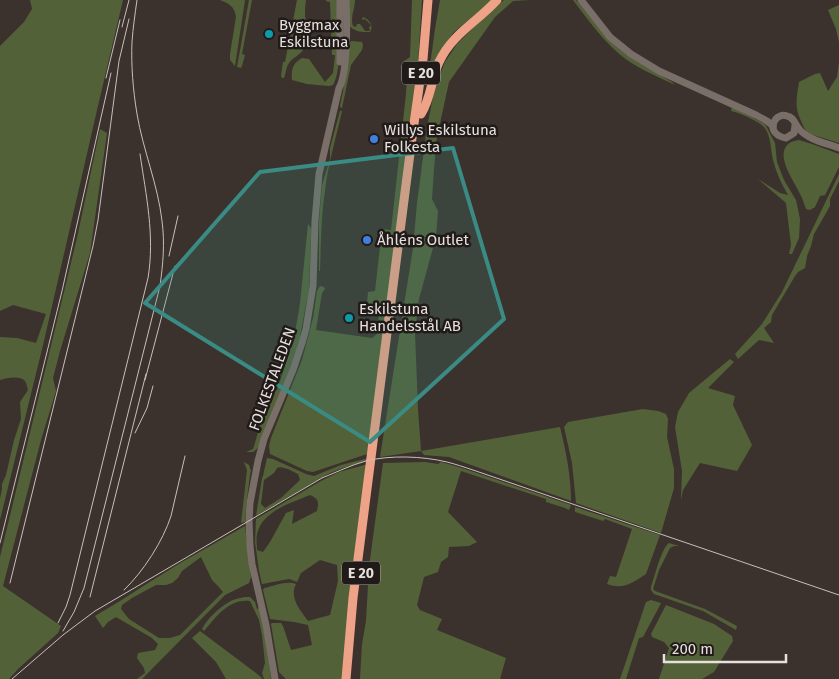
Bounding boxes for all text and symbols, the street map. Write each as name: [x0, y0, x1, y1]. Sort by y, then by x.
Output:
place label: Byggmax Eskilstuna: [279, 16, 348, 51]
marker: Byggmax Eskilstuna: [263, 28, 275, 40]
road number: E 20: [402, 62, 440, 84]
place label: Willys Eskilstuna Folkesta: [384, 121, 497, 156]
marker: Willys Eskilstuna Folkesta: [368, 133, 380, 145]
place label: Åhléns Outlet: [377, 231, 470, 249]
marker: Åhléns Outlet: [361, 234, 373, 246]
place label: Eskilstuna Handelsstål AB: [359, 300, 461, 335]
marker: Eskilstuna Handelsstål AB: [343, 312, 355, 324]
street label: FOLKESTALEDEN: [245, 325, 299, 433]
road number: E 20: [342, 562, 380, 584]
scale bar: [664, 632, 786, 664]
text: 200 m: [672, 640, 713, 658]

